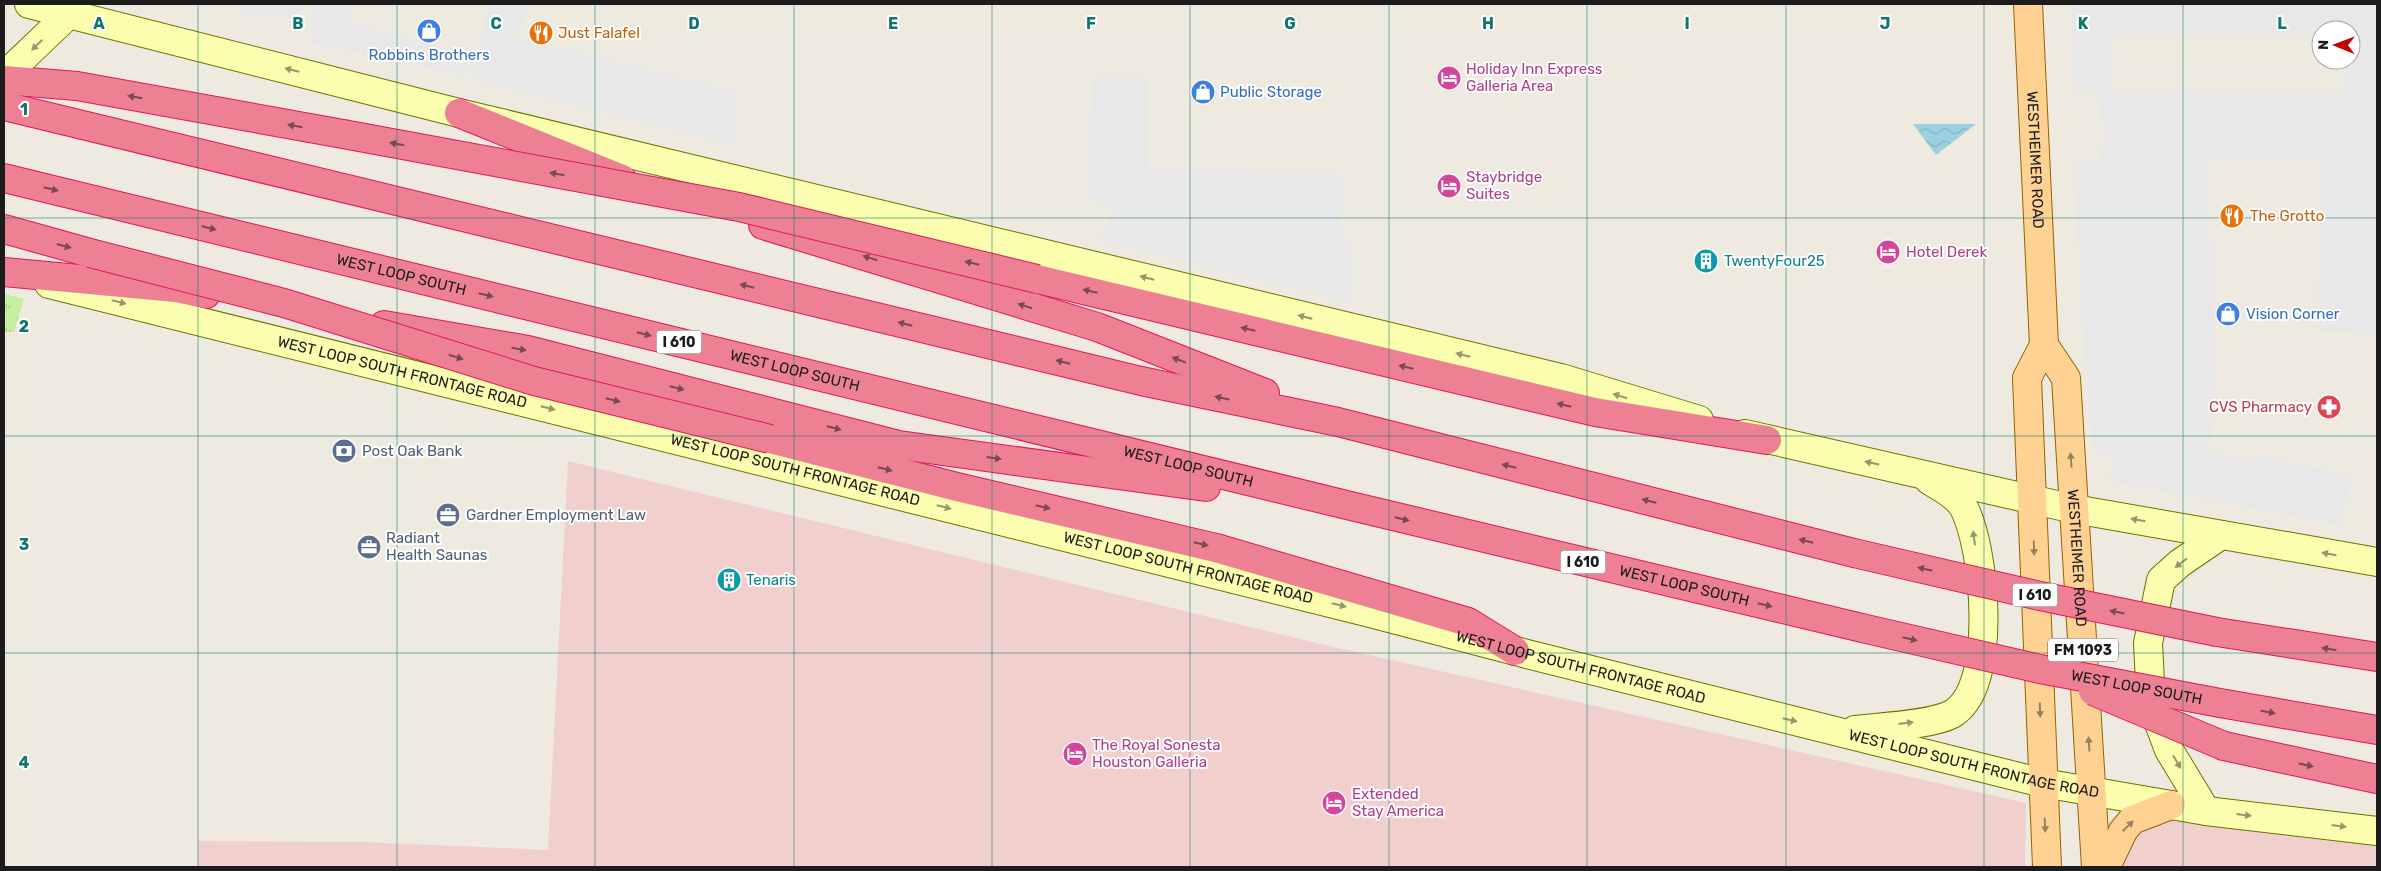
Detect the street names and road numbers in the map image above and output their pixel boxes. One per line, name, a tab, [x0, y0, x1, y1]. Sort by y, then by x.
street label: WESTHEIMER ROAD	[2023, 91, 2048, 229]
street label: WEST LOOP SOUTH	[334, 250, 468, 299]
road number: I 610	[656, 331, 702, 354]
street label: WEST LOOP SOUTH FRONTAGE ROAD	[275, 332, 529, 412]
street label: WEST LOOP SOUTH	[728, 346, 862, 395]
street label: WEST LOOP SOUTH FRONTAGE ROAD	[668, 430, 922, 510]
street label: WEST LOOP SOUTH	[1121, 442, 1255, 491]
street label: WESTHEIMER ROAD	[2064, 489, 2090, 627]
street label: WEST LOOP SOUTH FRONTAGE ROAD	[1061, 528, 1315, 607]
road number: I 610	[1560, 550, 1606, 574]
street label: WEST LOOP SOUTH	[1617, 561, 1751, 610]
road number: I 610	[2012, 584, 2058, 606]
street label: WEST LOOP SOUTH FRONTAGE ROAD	[1454, 627, 1707, 707]
road number: FM 1093	[2048, 638, 2118, 662]
street label: WEST LOOP SOUTH	[2069, 666, 2204, 708]
street label: WEST LOOP SOUTH FRONTAGE ROAD	[1847, 726, 2101, 802]

